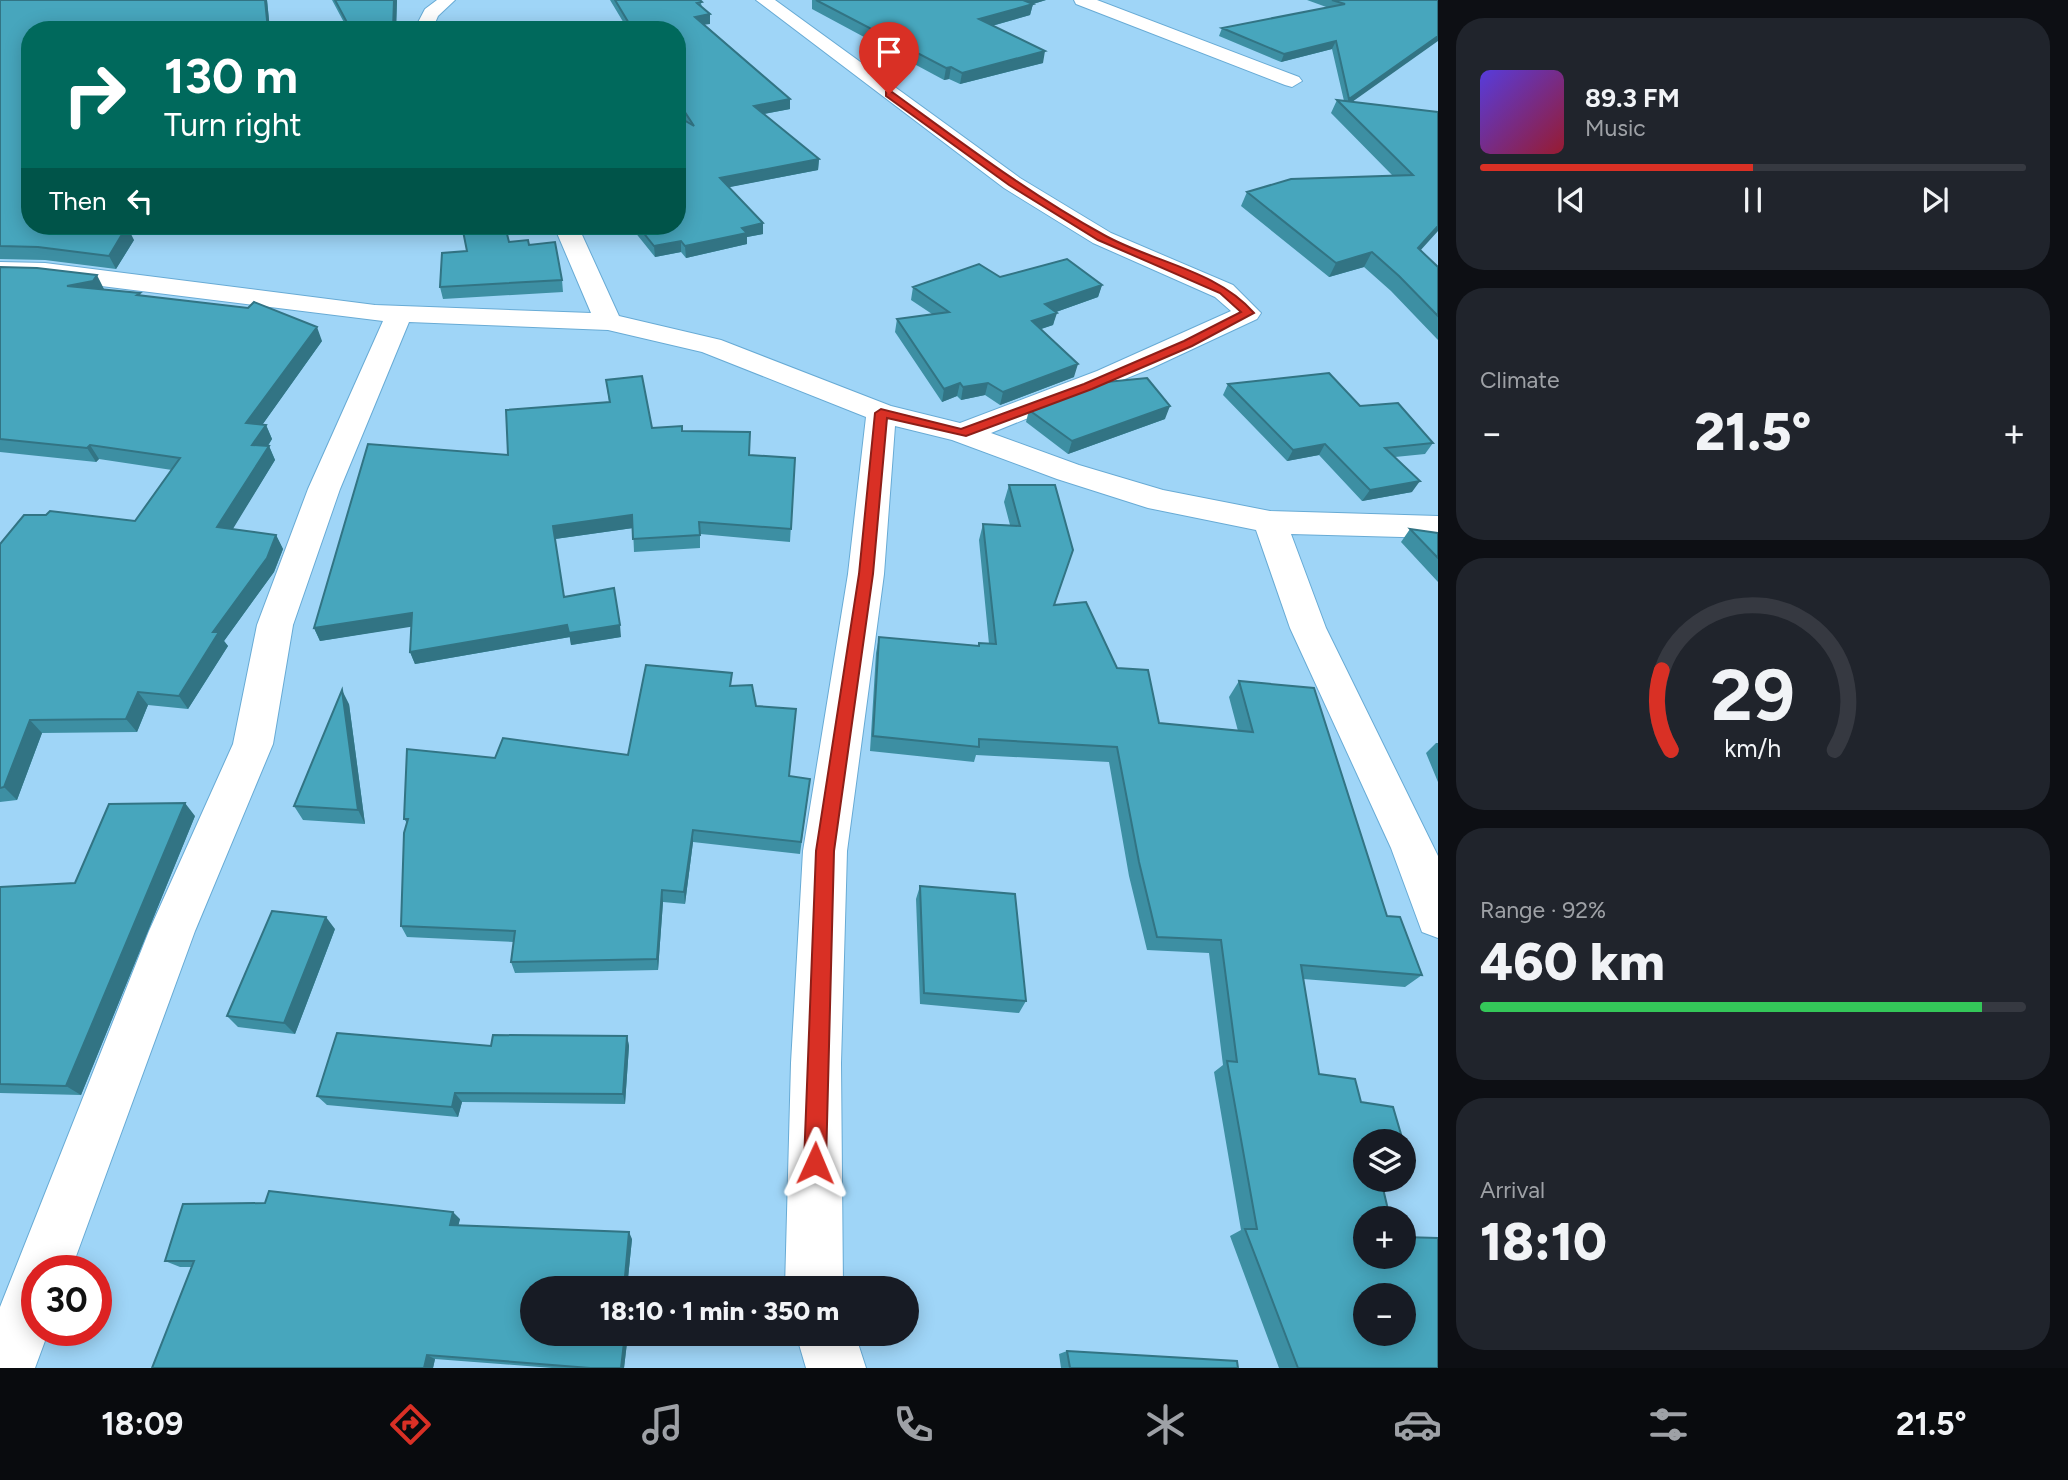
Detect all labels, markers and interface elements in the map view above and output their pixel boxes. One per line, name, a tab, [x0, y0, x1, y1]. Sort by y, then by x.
pin	[859, 22, 919, 94]
icon: arrive	[870, 33, 908, 71]
text: 130 m	[164, 46, 298, 105]
icon: right	[49, 49, 140, 140]
text: 89.3 FM	[1585, 82, 1680, 114]
text: Turn right	[164, 106, 302, 144]
text: Music	[1585, 114, 1646, 142]
icon: previous	[1552, 181, 1590, 219]
icon: pause	[1734, 181, 1772, 219]
icon: next	[1916, 181, 1954, 219]
icon: left	[121, 182, 159, 220]
text: Then	[49, 185, 107, 217]
text: Climate	[1480, 366, 1559, 394]
text: 21.5°	[1695, 401, 1811, 463]
text: −	[1480, 410, 1504, 456]
text: +	[2002, 410, 2026, 456]
text: 29	[1711, 651, 1795, 738]
text: km/h	[1724, 733, 1782, 763]
text: Range · 92%	[1480, 896, 1606, 924]
text: 460 km	[1480, 931, 1665, 993]
position arrow	[778, 1126, 852, 1200]
map controls	[1353, 1129, 1416, 1346]
button: layers	[1353, 1129, 1416, 1192]
text: Arrival	[1480, 1176, 1545, 1204]
button: +	[1353, 1206, 1416, 1269]
text: 18:10	[1480, 1211, 1607, 1273]
speed limit sign: 30	[21, 1255, 112, 1346]
button: −	[1353, 1283, 1416, 1346]
text: 18:10 · 1 min · 350 m	[600, 1295, 839, 1327]
icon: directions	[386, 1400, 435, 1449]
icon: music	[638, 1400, 687, 1449]
icon: phone	[889, 1400, 938, 1449]
icon: climate	[1141, 1400, 1190, 1449]
icon: car	[1393, 1400, 1442, 1449]
icon: filters	[1644, 1400, 1693, 1449]
text: 18:09	[101, 1405, 183, 1443]
text: 21.5°	[1896, 1405, 1967, 1443]

